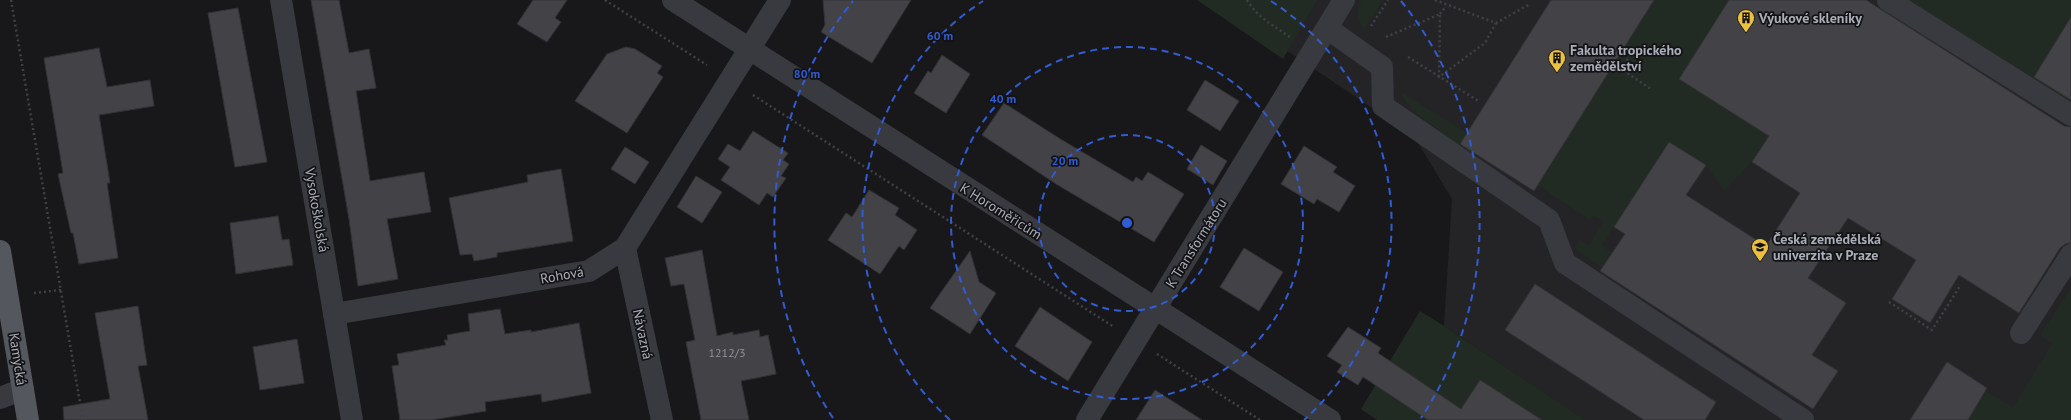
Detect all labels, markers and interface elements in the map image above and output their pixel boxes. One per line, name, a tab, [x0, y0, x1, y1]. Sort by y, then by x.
building icon: Výukové skleníky	[1736, 8, 1756, 33]
place label: Výukové skleníky	[1758, 9, 1862, 27]
text: 60 m	[927, 28, 953, 43]
place label: Fakulta tropického zemědělství	[1570, 41, 1682, 75]
building icon: Fakulta tropického zemědělství	[1547, 48, 1567, 73]
text: 80 m	[794, 66, 820, 81]
text: 40 m	[990, 91, 1016, 106]
text: 20 m	[1052, 153, 1078, 168]
street label: Vysokoškolská	[301, 166, 333, 254]
street label: K Horoměřicům	[957, 179, 1045, 243]
street label: K Transformátoru	[1161, 195, 1231, 291]
centre of rings	[1120, 216, 1134, 230]
place label: Česká zemědělská univerzita v Praze	[1773, 230, 1881, 264]
school or university icon: Česká zemědělská univerzita v Praze	[1750, 237, 1770, 262]
street label: Rohová	[539, 262, 585, 288]
street label: Návazná	[629, 307, 657, 361]
street label: Kamýcká	[5, 332, 31, 387]
house number: 1212/3	[709, 345, 745, 360]

